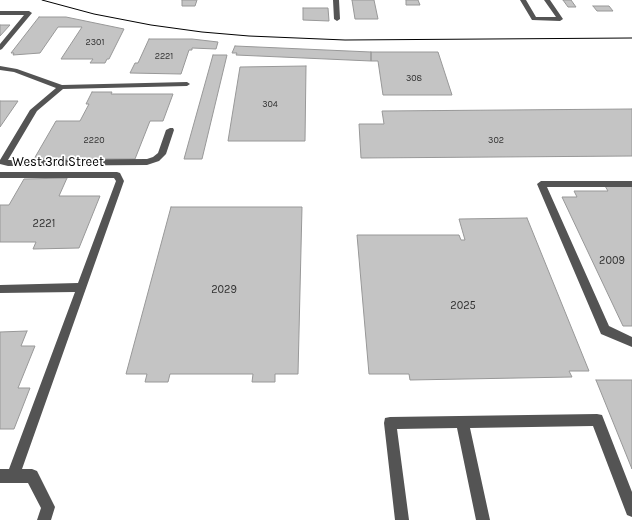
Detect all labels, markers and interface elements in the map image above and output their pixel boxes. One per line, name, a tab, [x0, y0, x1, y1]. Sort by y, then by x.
house number: 2301	[86, 37, 104, 47]
house number: 2221	[155, 51, 173, 61]
house number: 308	[406, 73, 422, 83]
house number: 304	[262, 99, 278, 109]
house number: 2220	[84, 135, 104, 145]
house number: 302	[488, 135, 504, 145]
street label: West 3rd Street	[12, 154, 104, 170]
house number: 2221	[33, 217, 55, 231]
house number: 2009	[599, 254, 625, 268]
house number: 2029	[211, 283, 237, 297]
house number: 2025	[450, 299, 476, 313]

